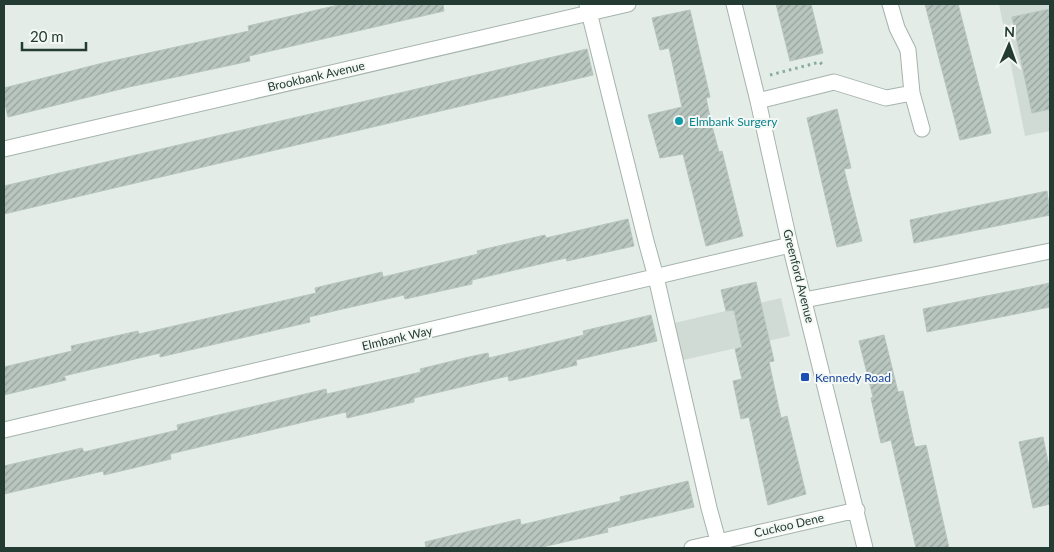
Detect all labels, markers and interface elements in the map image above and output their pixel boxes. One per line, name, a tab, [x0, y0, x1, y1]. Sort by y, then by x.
scale bar	[22, 20, 86, 52]
north arrow	[984, 20, 1034, 70]
text: N	[1004, 23, 1015, 40]
text: 20 m	[30, 27, 64, 45]
street label: Brookbank Avenue	[266, 58, 366, 94]
place label: Elmbank Surgery	[689, 114, 778, 129]
marker: Elmbank Surgery	[673, 115, 685, 127]
street label: Greenford Avenue	[780, 228, 818, 324]
street label: Elmbank Way	[360, 322, 434, 353]
place label: Kennedy Road	[815, 370, 891, 385]
marker: Kennedy Road	[799, 371, 811, 383]
street label: Cuckoo Dene	[753, 510, 825, 540]

